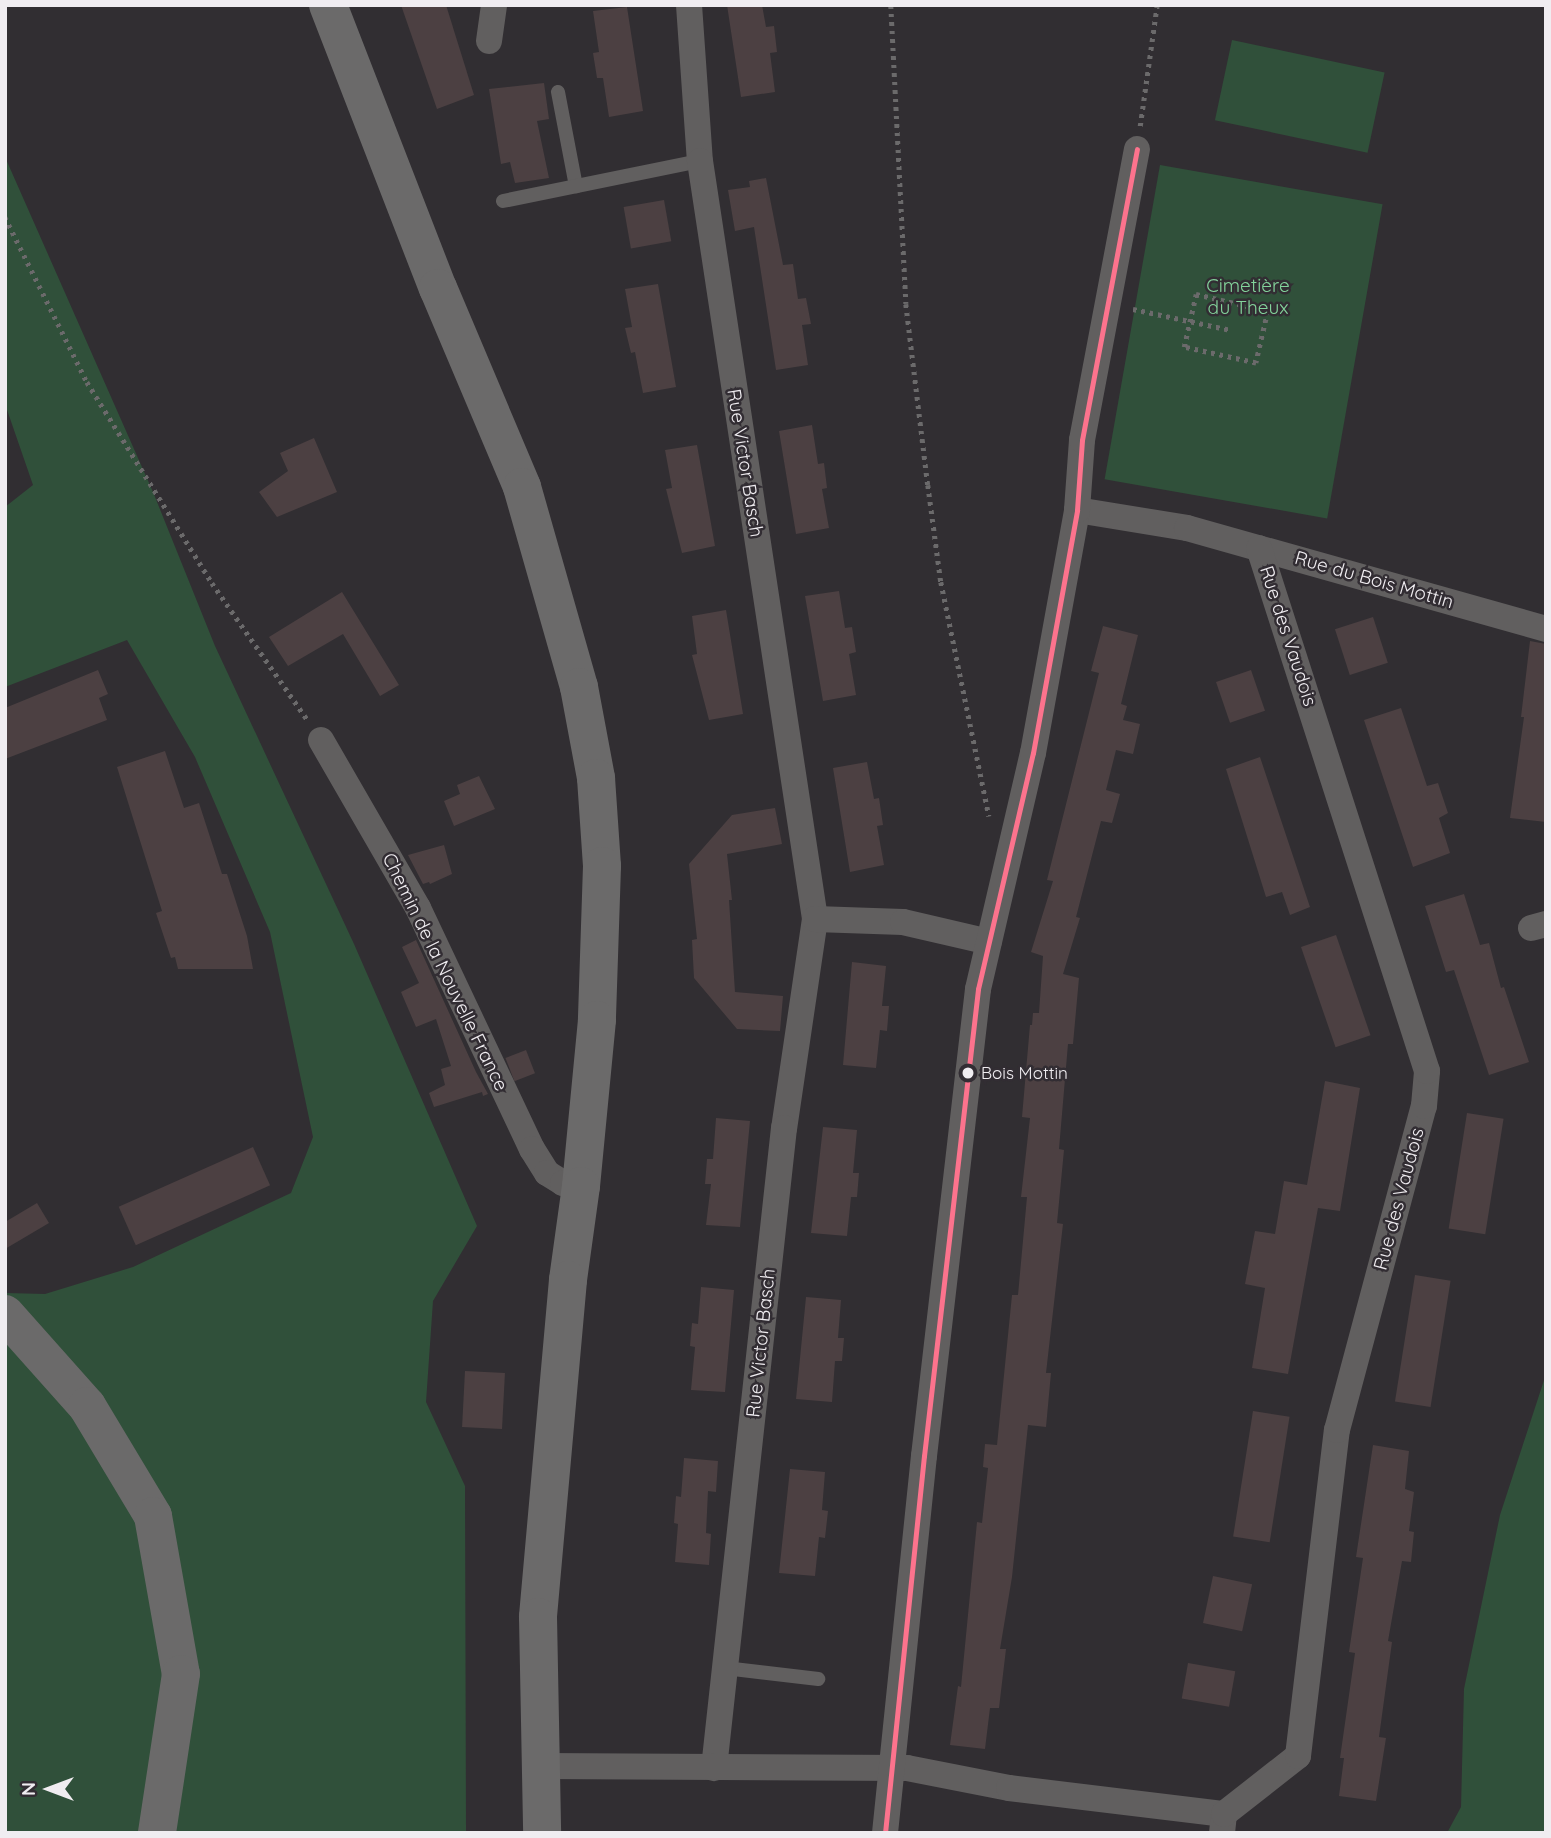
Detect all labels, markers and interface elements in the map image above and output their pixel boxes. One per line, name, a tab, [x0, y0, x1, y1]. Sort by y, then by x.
park label: Cimetière du Theux	[1206, 275, 1290, 319]
street label: Rue Victor Basch	[722, 387, 768, 539]
street label: Rue du Bois Mottin	[1292, 546, 1456, 614]
street label: Rue des Vaudois	[1255, 563, 1321, 709]
street label: Chemin de la Nouvelle France	[377, 849, 513, 1095]
place label: Bois Mottin	[981, 1063, 1068, 1083]
marker: Bois Mottin	[961, 1066, 975, 1080]
street label: Rue des Vaudois	[1369, 1125, 1429, 1273]
street label: Rue Victor Basch	[742, 1267, 780, 1419]
north arrow	[14, 1754, 84, 1824]
text: N	[16, 1782, 40, 1796]

